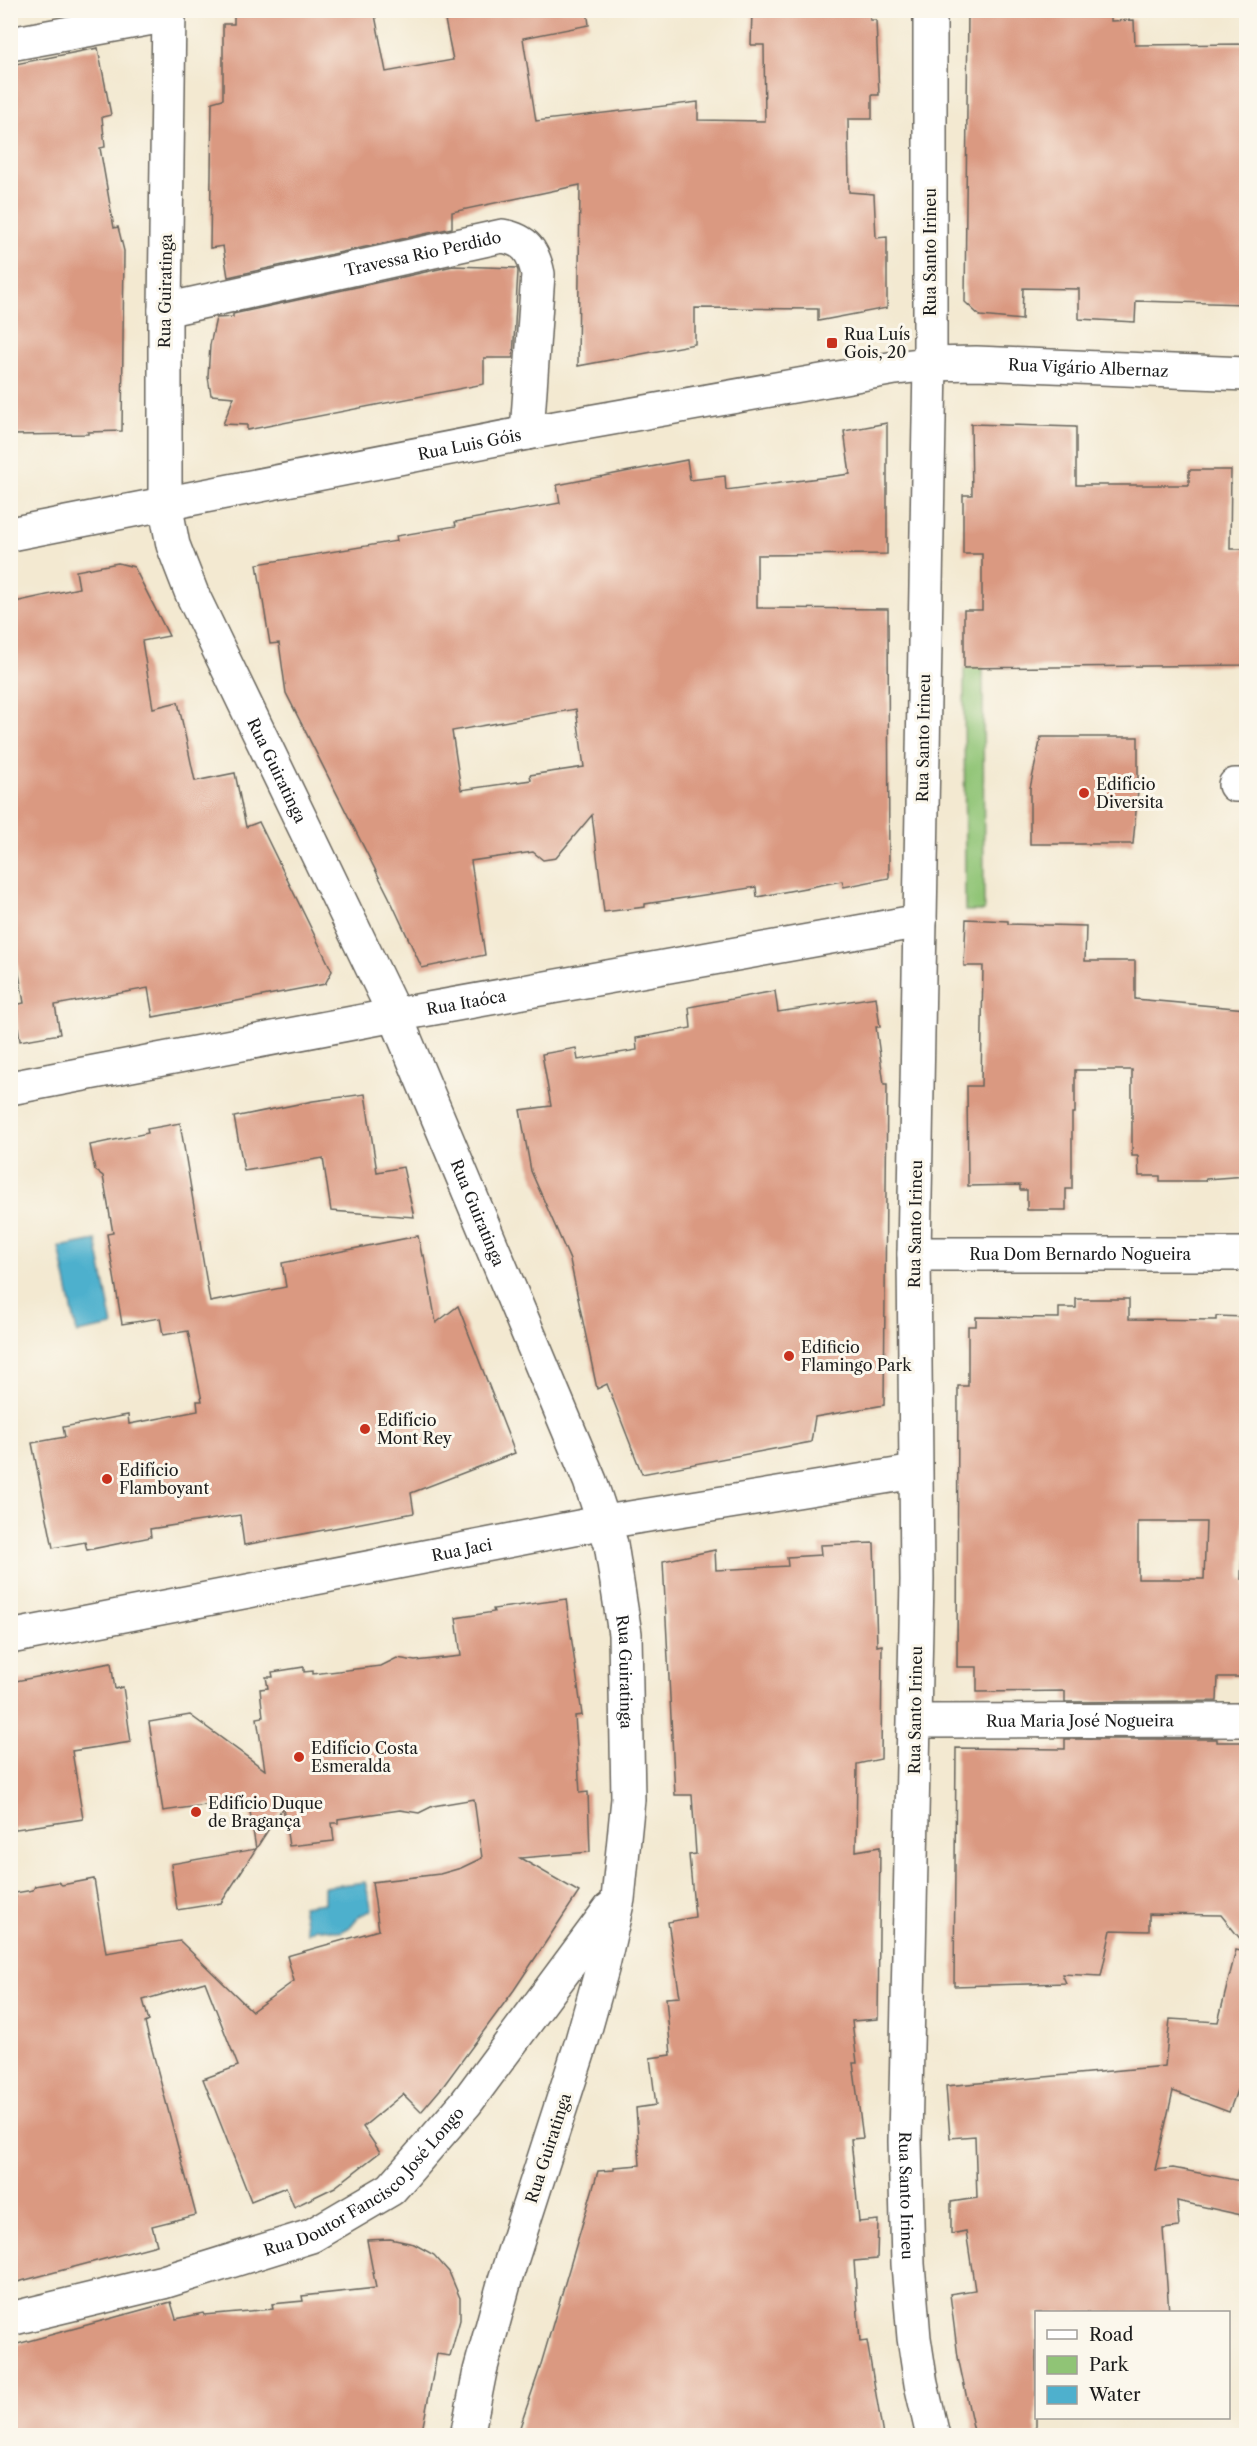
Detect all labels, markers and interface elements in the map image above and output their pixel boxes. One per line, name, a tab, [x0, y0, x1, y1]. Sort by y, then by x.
street label: Rua Santo Irineu	[920, 188, 940, 316]
street label: Travessa Rio Perdido	[343, 226, 503, 280]
street label: Rua Guiratinga	[154, 233, 176, 348]
place label: Rua Luís Gois, 20	[844, 324, 910, 362]
marker: Rua Luís Gois, 20	[825, 336, 839, 350]
street label: Rua Vigário Albernaz	[1008, 354, 1169, 381]
street label: Rua Luis Góis	[416, 424, 523, 464]
street label: Rua Santo Irineu	[912, 674, 934, 802]
street label: Rua Guiratinga	[243, 714, 311, 827]
place label: Edifício Diversita	[1096, 774, 1164, 812]
marker: Edifício Diversita	[1077, 786, 1091, 800]
street label: Rua Itaóca	[425, 985, 508, 1019]
street label: Rua Guiratinga	[446, 1156, 509, 1270]
street label: Rua Santo Irineu	[904, 1160, 926, 1288]
street label: Rua Dom Bernardo Nogueira	[969, 1244, 1191, 1264]
place label: Edificio Flamingo Park	[801, 1337, 912, 1375]
marker: Edificio Flamingo Park	[782, 1349, 796, 1363]
place label: Edifício Mont Rey	[377, 1410, 453, 1448]
marker: Edifício Mont Rey	[358, 1422, 372, 1436]
place label: Edifício Flamboyant	[119, 1460, 209, 1498]
marker: Edifício Flamboyant	[100, 1472, 114, 1486]
street label: Rua Jaci	[430, 1534, 494, 1565]
street label: Rua Guiratinga	[612, 1613, 637, 1729]
street label: Rua Santo Irineu	[904, 1646, 926, 1774]
street label: Rua Maria José Nogueira	[986, 1710, 1175, 1731]
place label: Edifício Costa Esmeralda	[311, 1738, 418, 1776]
marker: Edifício Costa Esmeralda	[292, 1750, 306, 1764]
place label: Edifício Duque de Bragança	[208, 1793, 323, 1831]
marker: Edifício Duque de Bragança	[189, 1805, 203, 1819]
street label: Rua Guiratinga	[521, 2090, 575, 2205]
street label: Rua Doutor Fancisco José Longo	[261, 2103, 468, 2260]
street label: Rua Santo Irineu	[895, 2131, 918, 2260]
legend	[1035, 2311, 1230, 2419]
text: Road	[1089, 2324, 1134, 2346]
text: Park	[1089, 2354, 1130, 2376]
text: Water	[1088, 2384, 1141, 2406]

